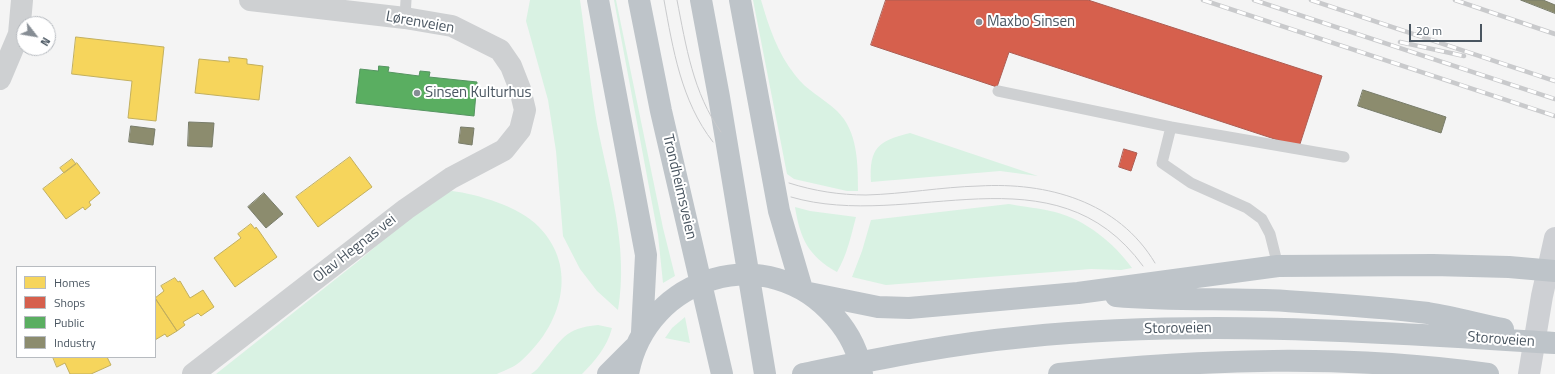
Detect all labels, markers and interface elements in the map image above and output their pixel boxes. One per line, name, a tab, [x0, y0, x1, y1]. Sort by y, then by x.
street label: Lørenveien	[384, 8, 456, 38]
place label: Maxbo Sinsen	[987, 13, 1075, 31]
north arrow	[16, 16, 56, 56]
scale bar	[1411, 16, 1484, 42]
marker: Maxbo Sinsen	[974, 17, 984, 27]
text: 20 m	[1416, 21, 1442, 40]
text: N	[37, 34, 54, 49]
place label: Sinsen Kulturhus	[425, 84, 532, 102]
marker: Sinsen Kulturhus	[412, 88, 422, 98]
street label: Trondheimsveien	[658, 133, 700, 241]
street label: Olav Hegnas vei	[310, 211, 400, 287]
legend	[16, 266, 156, 358]
text: Homes	[54, 273, 90, 292]
text: Shops	[54, 293, 85, 312]
text: Public	[54, 313, 84, 332]
street label: Storoveien	[1144, 319, 1212, 339]
street label: Storoveien	[1467, 329, 1535, 351]
text: Industry	[54, 333, 96, 352]

